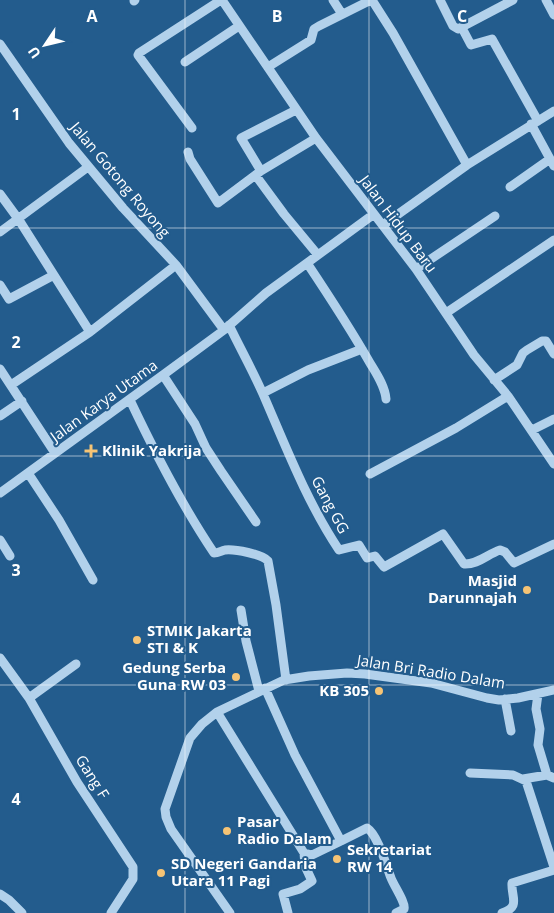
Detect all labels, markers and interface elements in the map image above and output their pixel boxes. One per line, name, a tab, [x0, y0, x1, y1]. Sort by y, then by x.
text: A	[86, 5, 98, 27]
text: B	[272, 5, 282, 27]
text: C	[457, 5, 467, 27]
north arrow	[20, 20, 70, 70]
text: U	[23, 43, 45, 63]
text: 1	[11, 103, 21, 125]
street label: Jalan Gotong Royong	[65, 116, 175, 241]
street label: Jalan Hidup Baru	[354, 169, 442, 276]
text: 2	[11, 331, 21, 353]
street label: Jalan Karya Utama	[44, 355, 161, 447]
place label: Klinik Yakrija	[102, 440, 202, 460]
marker: Klinik Yakrija	[84, 444, 98, 458]
street label: Gang GG	[307, 472, 354, 537]
text: 3	[11, 559, 21, 581]
place label: Masjid Darunnajah	[428, 570, 517, 607]
marker: Masjid Darunnajah	[521, 584, 533, 596]
place label: STMIK Jakarta STI & K	[147, 620, 252, 657]
marker: STMIK Jakarta STI & K	[131, 634, 143, 646]
street label: Jalan Bri Radio Dalam	[354, 649, 507, 693]
place label: Gedung Serba Guna RW 03	[122, 657, 226, 694]
marker: Gedung Serba Guna RW 03	[230, 671, 242, 683]
place label: KB 305	[319, 680, 369, 700]
marker: KB 305	[373, 685, 385, 697]
street label: Gang F	[72, 751, 114, 802]
text: 4	[11, 788, 21, 810]
place label: Pasar Radio Dalam	[237, 811, 332, 848]
marker: Pasar Radio Dalam	[221, 825, 233, 837]
place label: Sekretariat RW 14	[347, 839, 432, 876]
place label: SD Negeri Gandaria Utara 11 Pagi	[171, 853, 317, 890]
marker: Sekretariat RW 14	[331, 853, 343, 865]
marker: SD Negeri Gandaria Utara 11 Pagi	[155, 867, 167, 879]

